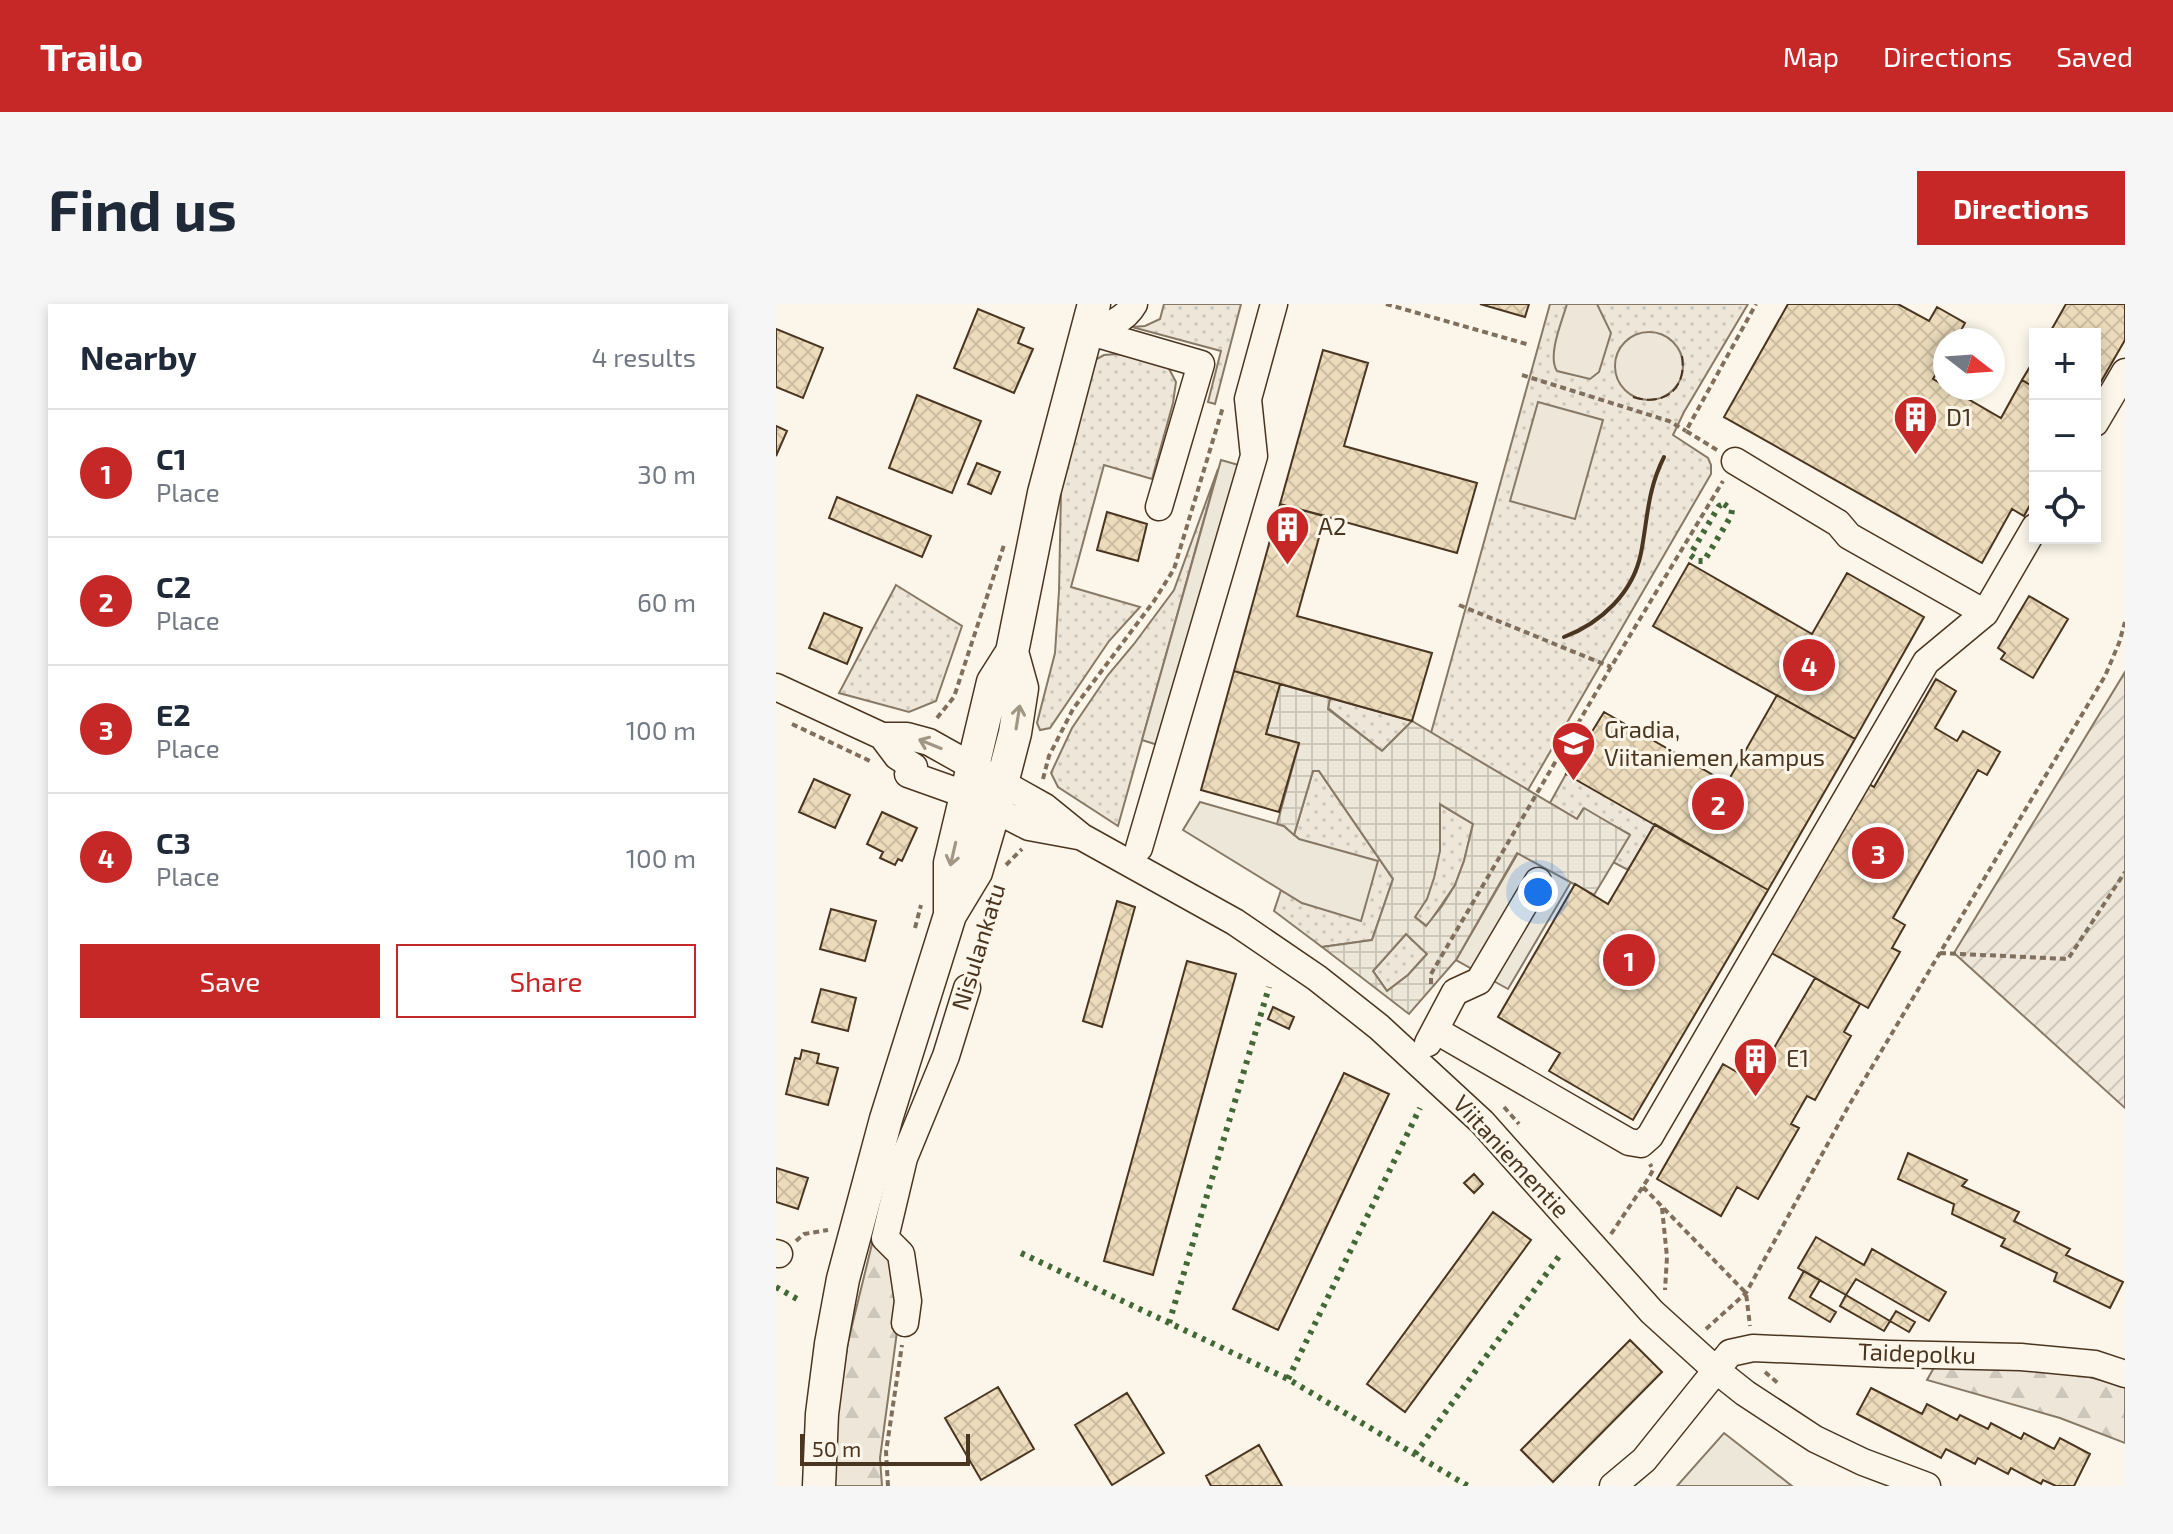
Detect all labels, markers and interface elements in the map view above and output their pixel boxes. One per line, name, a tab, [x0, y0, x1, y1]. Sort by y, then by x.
text: Trailo	[40, 33, 143, 79]
text: Map	[1783, 39, 1839, 73]
text: Directions	[1883, 39, 2012, 73]
text: Saved	[2056, 39, 2133, 73]
button: Directions	[1917, 171, 2125, 245]
text: Find us	[48, 175, 237, 242]
north arrow	[1933, 328, 2005, 400]
map controls	[2029, 328, 2101, 544]
button: +	[2029, 328, 2101, 400]
text: Nearby	[80, 336, 197, 377]
text: 4 results	[591, 341, 696, 372]
building icon: D1	[1891, 394, 1939, 457]
button: −	[2029, 400, 2101, 472]
place label: D1	[1946, 402, 1972, 431]
text: C1	[156, 440, 187, 476]
text: 1	[100, 458, 112, 489]
text: 30 m	[637, 458, 696, 489]
button: locate	[2029, 472, 2101, 544]
text: Place	[156, 476, 220, 507]
building icon: A2	[1263, 503, 1311, 566]
place label: A2	[1318, 511, 1346, 540]
text: C2	[156, 568, 191, 604]
text: 2	[98, 586, 114, 617]
text: 60 m	[637, 586, 696, 617]
text: Place	[156, 604, 220, 635]
pin: 4	[1783, 635, 1835, 695]
text: E2	[156, 696, 191, 732]
one-way arrow	[1011, 705, 1026, 731]
text: 3	[99, 714, 113, 745]
text: 100 m	[626, 714, 696, 745]
place label: Gradia, Viitaniemen kampus	[1604, 714, 1825, 771]
school or university icon: Gradia, Viitaniemen kampus	[1549, 720, 1597, 783]
text: Place	[156, 732, 220, 763]
one-way arrow	[918, 736, 942, 751]
pin: 2	[1692, 774, 1744, 834]
pin: 3	[1852, 823, 1904, 883]
text: C3	[156, 824, 191, 860]
one-way arrow	[945, 841, 960, 867]
text: 4	[98, 842, 114, 873]
text: 100 m	[626, 842, 696, 873]
text: Place	[156, 860, 220, 891]
your location	[1518, 872, 1558, 912]
street label: Nisulankatu	[945, 880, 1011, 1014]
pin: 1	[1603, 930, 1655, 990]
button: Save	[80, 944, 380, 1018]
button: Share	[396, 944, 696, 1018]
building icon: E1	[1731, 1035, 1779, 1098]
place label: E1	[1786, 1043, 1809, 1072]
street label: Viitaniementie	[1448, 1089, 1576, 1223]
street label: Taidepolku	[1858, 1336, 1977, 1369]
scale bar	[800, 1430, 970, 1466]
text: 50 m	[812, 1435, 861, 1461]

